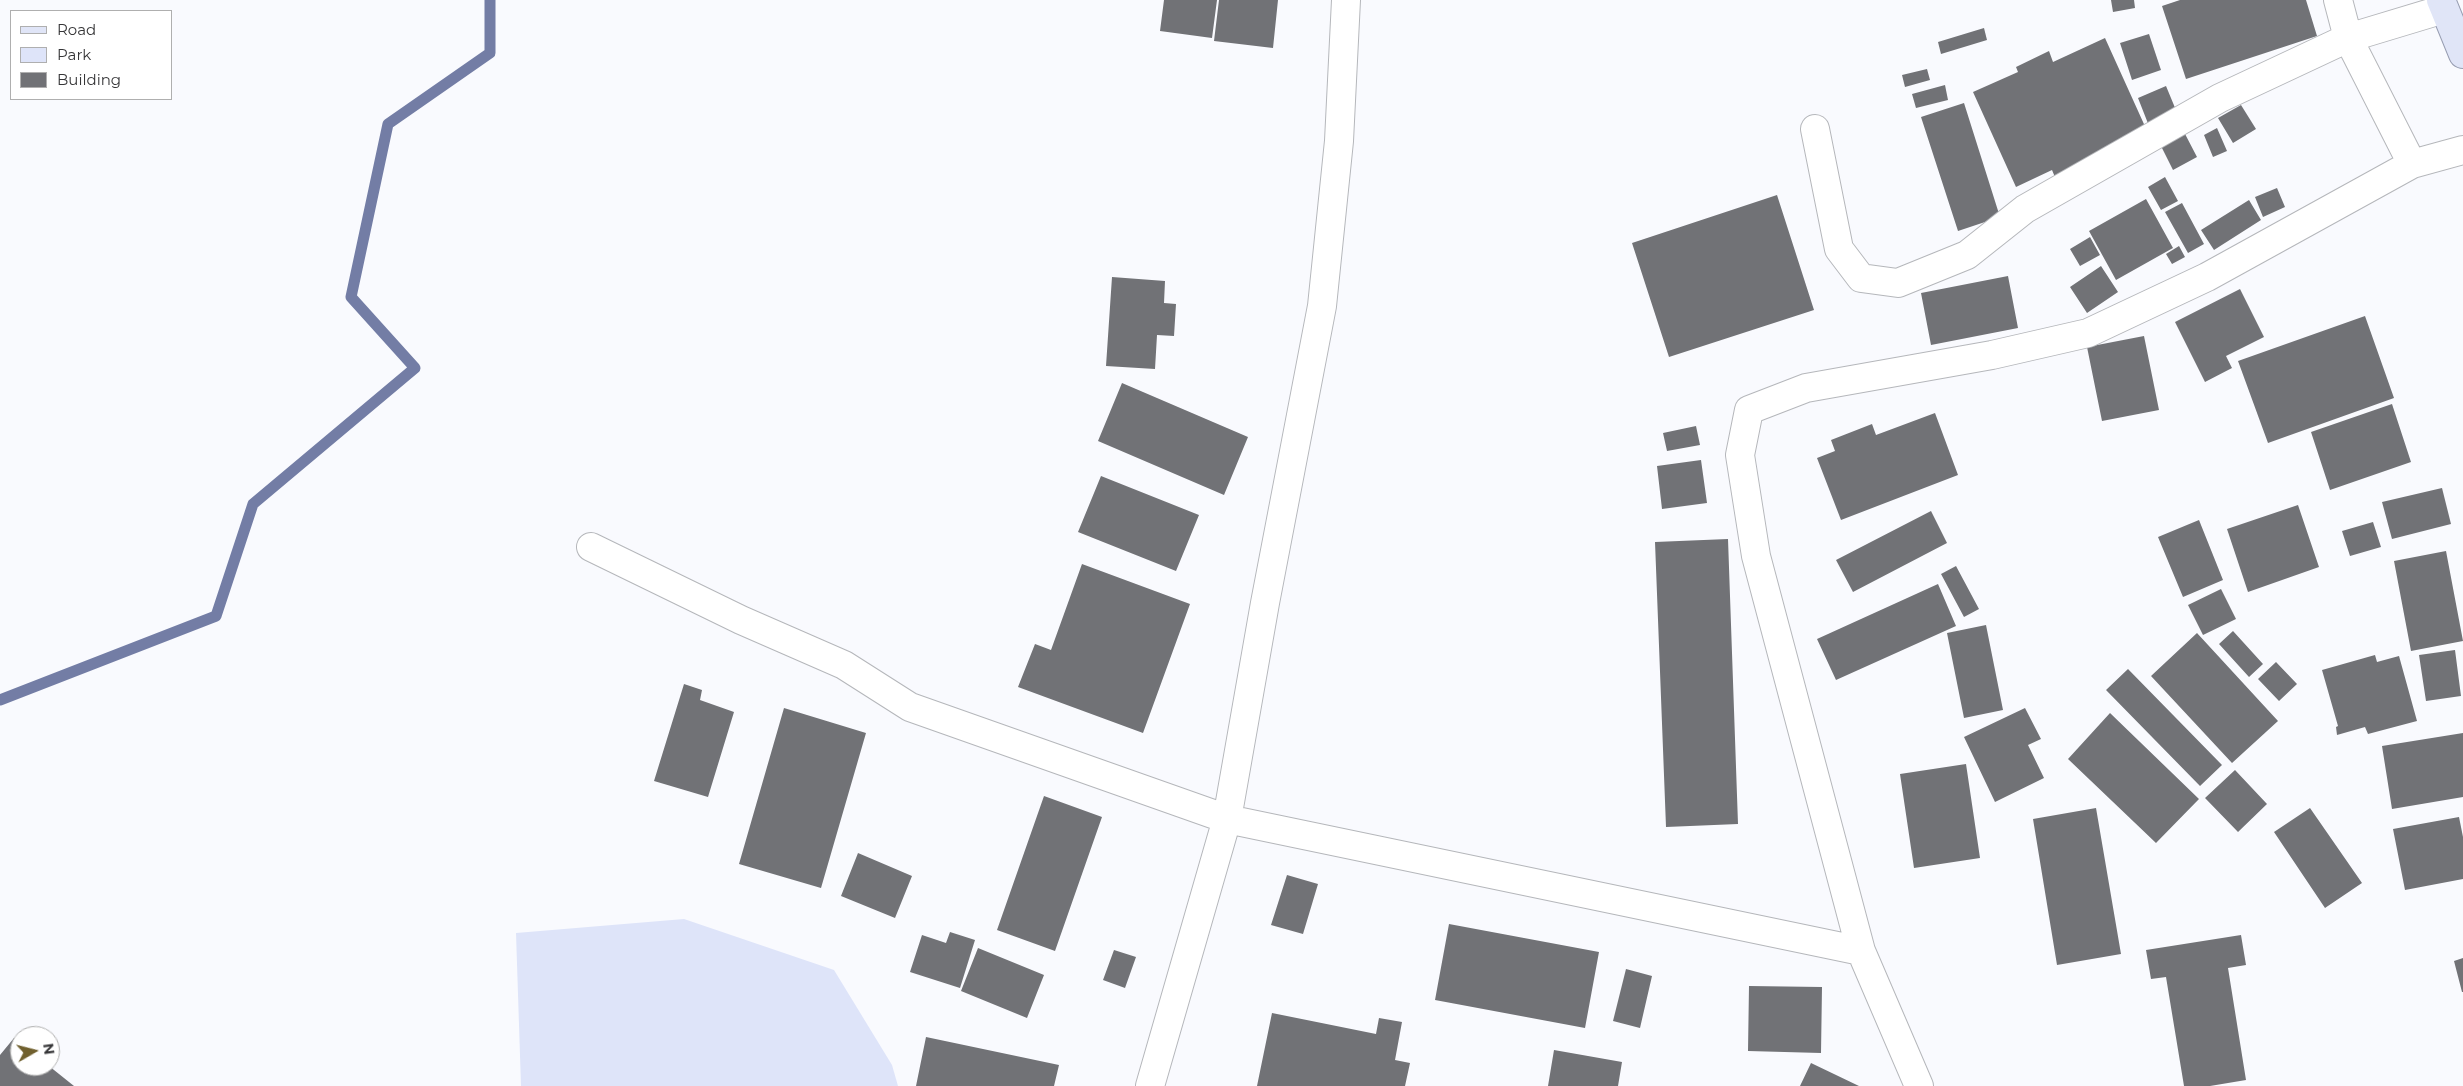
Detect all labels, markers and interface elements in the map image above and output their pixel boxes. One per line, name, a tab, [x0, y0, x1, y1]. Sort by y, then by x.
legend	[10, 10, 172, 100]
text: Road	[57, 20, 96, 39]
text: Park	[57, 45, 91, 64]
text: Building	[57, 70, 121, 89]
north arrow	[10, 1026, 60, 1076]
text: N	[39, 1042, 59, 1056]

